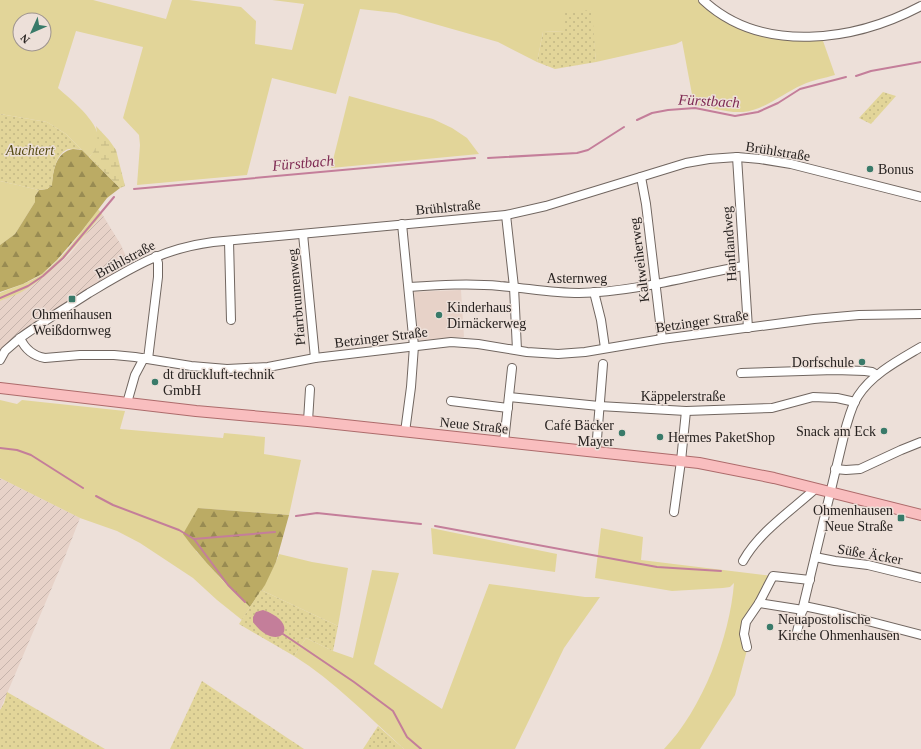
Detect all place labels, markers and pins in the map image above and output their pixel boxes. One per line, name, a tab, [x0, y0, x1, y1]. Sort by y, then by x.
place label: Bonus	[878, 162, 914, 177]
marker: Bonus	[865, 164, 875, 174]
marker: Ohmenhausen Weißdornweg	[67, 294, 77, 304]
place label: Kinderhaus Dirnäckerweg	[447, 300, 526, 331]
place label: Ohmenhausen Weißdornweg	[32, 307, 112, 338]
marker: Kinderhaus Dirnäckerweg	[434, 310, 444, 320]
place label: Dorfschule	[792, 355, 854, 370]
marker: Dorfschule	[857, 357, 867, 367]
place label: dt druckluft-technik GmbH	[163, 367, 275, 398]
marker: dt druckluft-technik GmbH	[150, 377, 160, 387]
place label: Café Bäcker Mayer	[544, 418, 614, 449]
place label: Snack am Eck	[796, 424, 876, 439]
marker: Snack am Eck	[879, 426, 889, 436]
marker: Café Bäcker Mayer	[617, 428, 627, 438]
place label: Hermes PaketShop	[668, 430, 775, 445]
marker: Hermes PaketShop	[655, 432, 665, 442]
place label: Ohmenhausen Neue Straße	[813, 503, 893, 534]
marker: Ohmenhausen Neue Straße	[896, 513, 906, 523]
place label: Neuapostolische Kirche Ohmenhausen	[778, 612, 900, 643]
marker: Neuapostolische Kirche Ohmenhausen	[765, 622, 775, 632]

